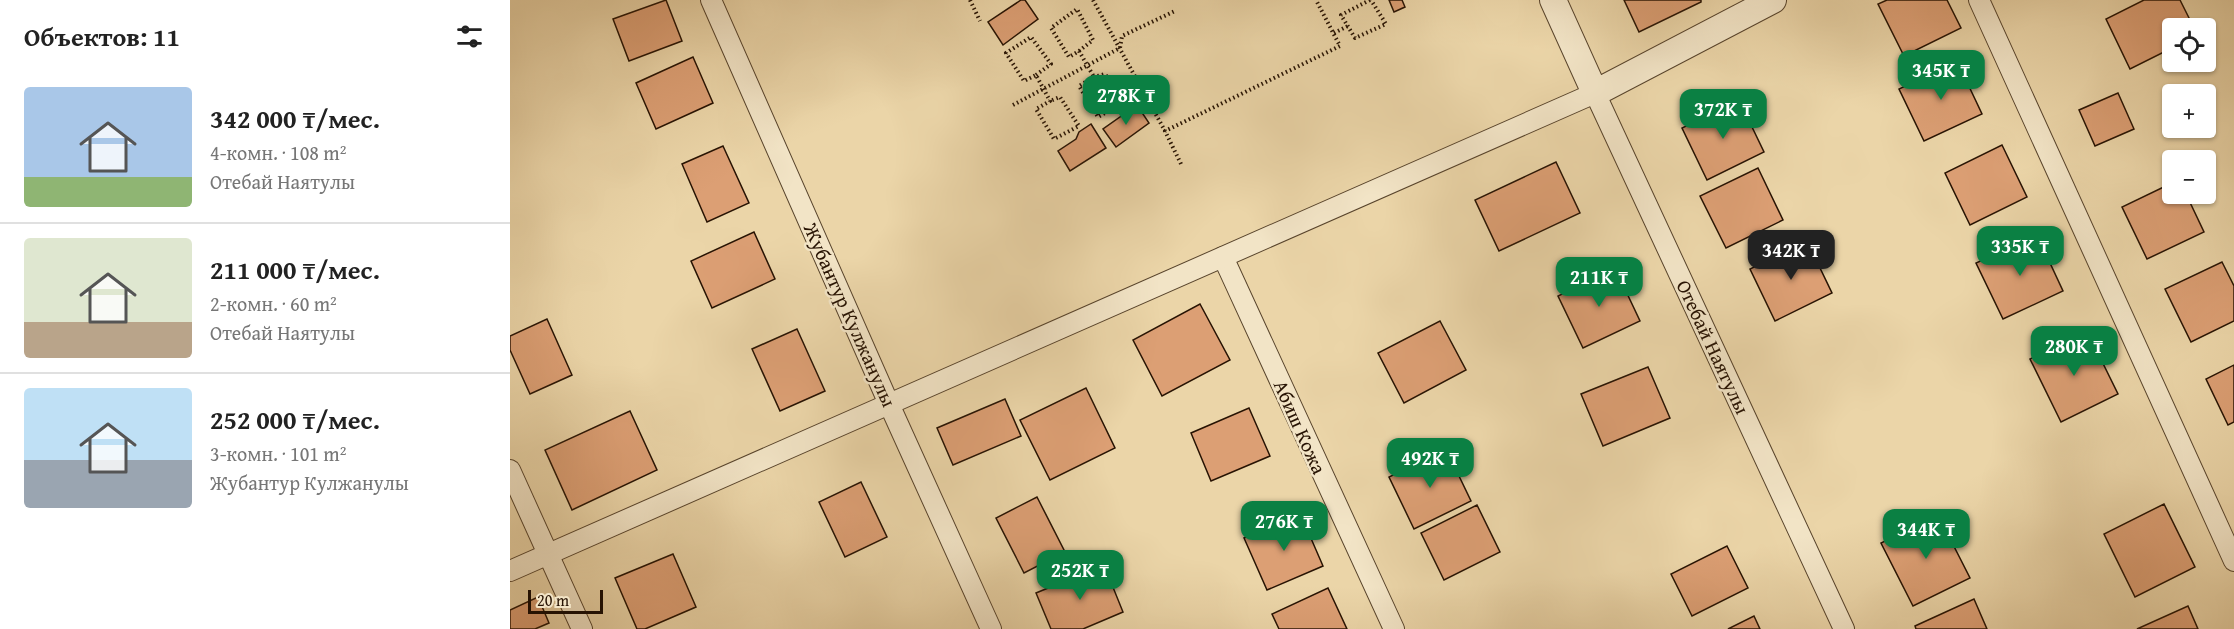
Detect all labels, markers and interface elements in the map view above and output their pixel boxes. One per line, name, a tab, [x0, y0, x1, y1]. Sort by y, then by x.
text: Объектов: 11	[24, 17, 180, 56]
map controls	[2162, 18, 2216, 204]
button: locate	[2162, 18, 2216, 72]
icon: filters	[453, 20, 486, 53]
pin: 345K ₸	[1892, 50, 1990, 101]
text: 345K ₸	[1912, 55, 1970, 84]
pin: 278K ₸	[1077, 75, 1175, 126]
text: 278K ₸	[1097, 80, 1155, 109]
button: +	[2162, 84, 2216, 138]
pin: 372K ₸	[1674, 89, 1772, 140]
text: 372K ₸	[1694, 94, 1752, 123]
text: 342 000 ₸/мес.	[210, 99, 380, 138]
icon: home	[72, 111, 144, 183]
text: 4-комн. · 108 m²	[210, 138, 346, 167]
button: −	[2162, 150, 2216, 204]
text: Отебай Наятулы	[210, 167, 355, 196]
street label: Жубантур Кулжанулы	[796, 217, 904, 411]
pin: 335K ₸	[1971, 226, 2069, 277]
pin: 342K ₸	[1742, 230, 1840, 281]
text: 335K ₸	[1991, 231, 2049, 260]
text: 342K ₸	[1762, 235, 1820, 264]
text: 211 000 ₸/мес.	[210, 250, 380, 289]
pin: 211K ₸	[1550, 257, 1648, 308]
icon: home	[72, 262, 144, 334]
text: 211K ₸	[1570, 262, 1628, 291]
street label: Отебай Наятулы	[1670, 275, 1757, 419]
text: 2-комн. · 60 m²	[210, 289, 337, 318]
text: Отебай Наятулы	[210, 318, 355, 347]
pin: 280K ₸	[2025, 326, 2123, 377]
text: 280K ₸	[2045, 331, 2103, 360]
street label: Абиш Кожа	[1267, 375, 1334, 479]
text: 252 000 ₸/мес.	[210, 400, 380, 439]
icon: home	[72, 412, 144, 484]
pin: 492K ₸	[1381, 438, 1479, 489]
text: 3-комн. · 101 m²	[210, 439, 346, 468]
text: 492K ₸	[1401, 443, 1459, 472]
text: Жубантур Кулжанулы	[210, 468, 409, 497]
pin: 276K ₸	[1235, 501, 1333, 552]
text: 276K ₸	[1255, 506, 1313, 535]
pin: 344K ₸	[1877, 509, 1975, 560]
text: 344K ₸	[1897, 514, 1955, 543]
pin: 252K ₸	[1031, 550, 1129, 601]
text: 252K ₸	[1051, 555, 1109, 584]
scale bar	[528, 587, 603, 614]
text: 20 m	[537, 588, 569, 612]

